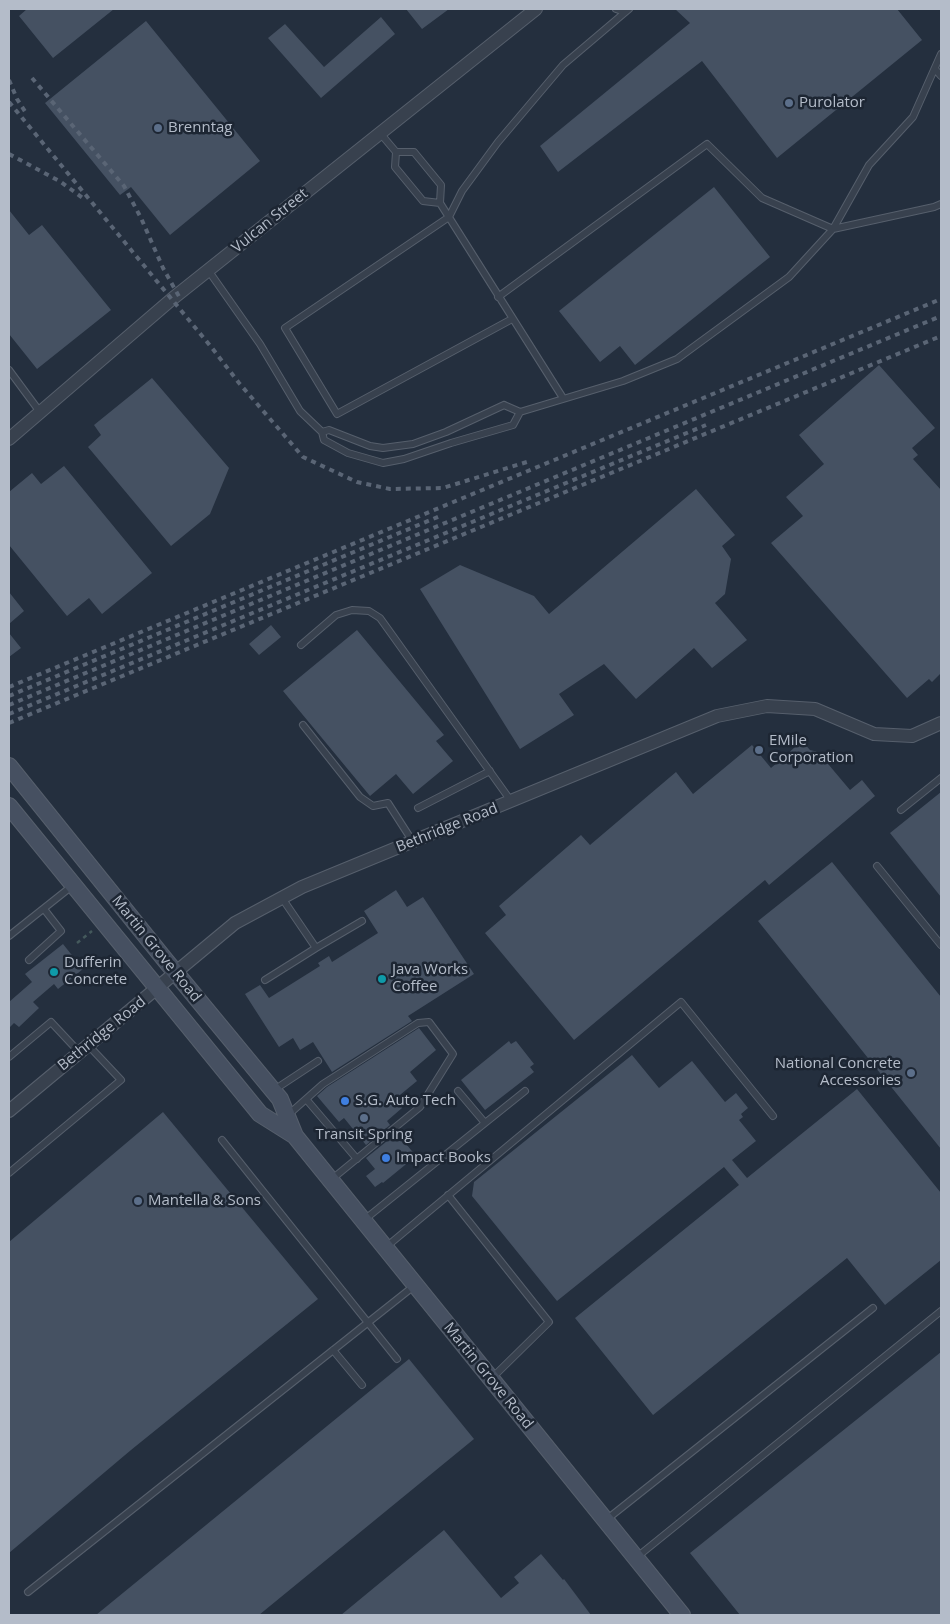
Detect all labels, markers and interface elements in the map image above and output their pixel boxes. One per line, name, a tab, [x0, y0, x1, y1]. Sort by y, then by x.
place label: Purolator	[799, 94, 865, 112]
marker: Purolator	[783, 97, 795, 109]
place label: Brenntag	[168, 119, 232, 137]
marker: Brenntag	[152, 122, 164, 134]
street label: Vulcan Street	[228, 185, 312, 257]
place label: EMile Corporation	[769, 732, 854, 767]
marker: EMile Corporation	[753, 744, 765, 756]
street label: Bethridge Road	[394, 799, 500, 857]
street label: Martin Grove Road	[108, 892, 204, 1006]
place label: Dufferin Concrete	[64, 954, 127, 989]
place label: Java Works Coffee	[392, 961, 468, 996]
marker: Dufferin Concrete	[48, 966, 60, 978]
marker: Java Works Coffee	[376, 973, 388, 985]
street label: Bethridge Road	[54, 993, 150, 1075]
place label: National Concrete Accessories	[775, 1055, 901, 1090]
marker: National Concrete Accessories	[905, 1067, 917, 1079]
place label: S.G. Auto Tech	[355, 1092, 456, 1110]
marker: S.G. Auto Tech	[339, 1095, 351, 1107]
marker: Transit Spring	[358, 1112, 370, 1124]
place label: Transit Spring	[316, 1126, 412, 1144]
place label: Impact Books	[396, 1149, 491, 1167]
marker: Impact Books	[380, 1152, 392, 1164]
place label: Mantella & Sons	[148, 1192, 261, 1210]
marker: Mantella & Sons	[132, 1195, 144, 1207]
street label: Martin Grove Road	[440, 1319, 536, 1433]

